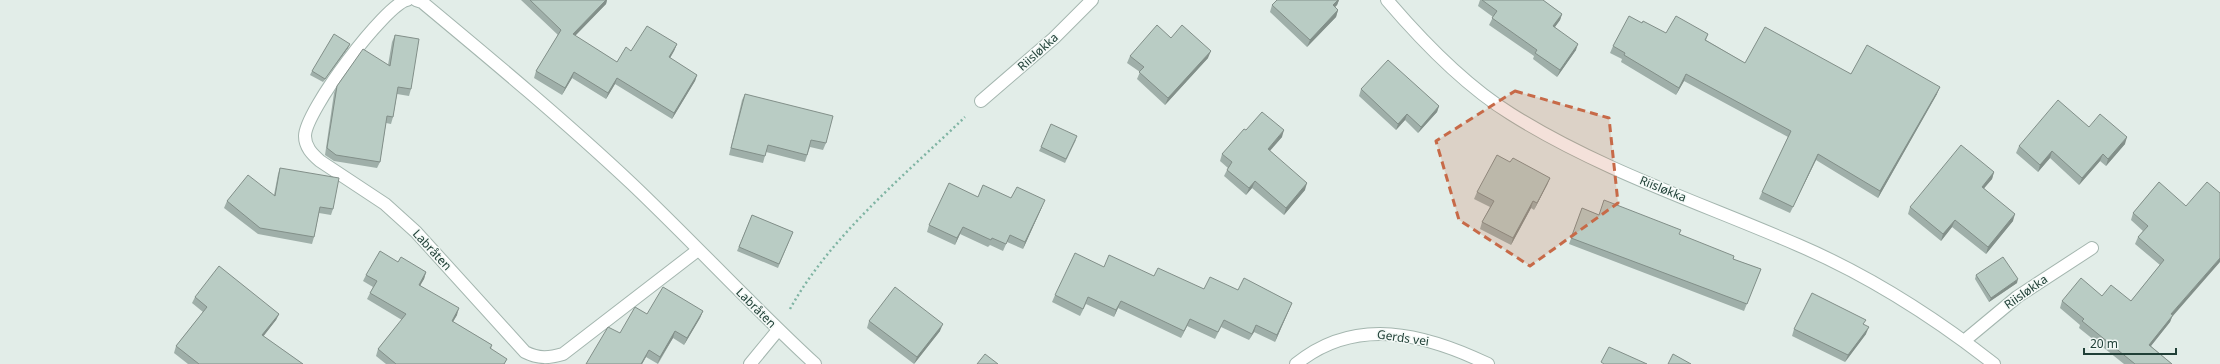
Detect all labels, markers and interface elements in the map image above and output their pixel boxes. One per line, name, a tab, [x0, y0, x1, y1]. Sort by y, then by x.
street label: Riisløkka	[1014, 29, 1062, 74]
street label: Riisløkka	[1637, 171, 1689, 206]
street label: Labråten	[409, 225, 456, 274]
street label: Riisløkka	[2001, 270, 2051, 313]
street label: Labråten	[733, 284, 780, 331]
street label: Gerds vei	[1376, 325, 1430, 350]
scale bar	[2084, 330, 2176, 356]
text: 20 m	[2090, 335, 2118, 352]

